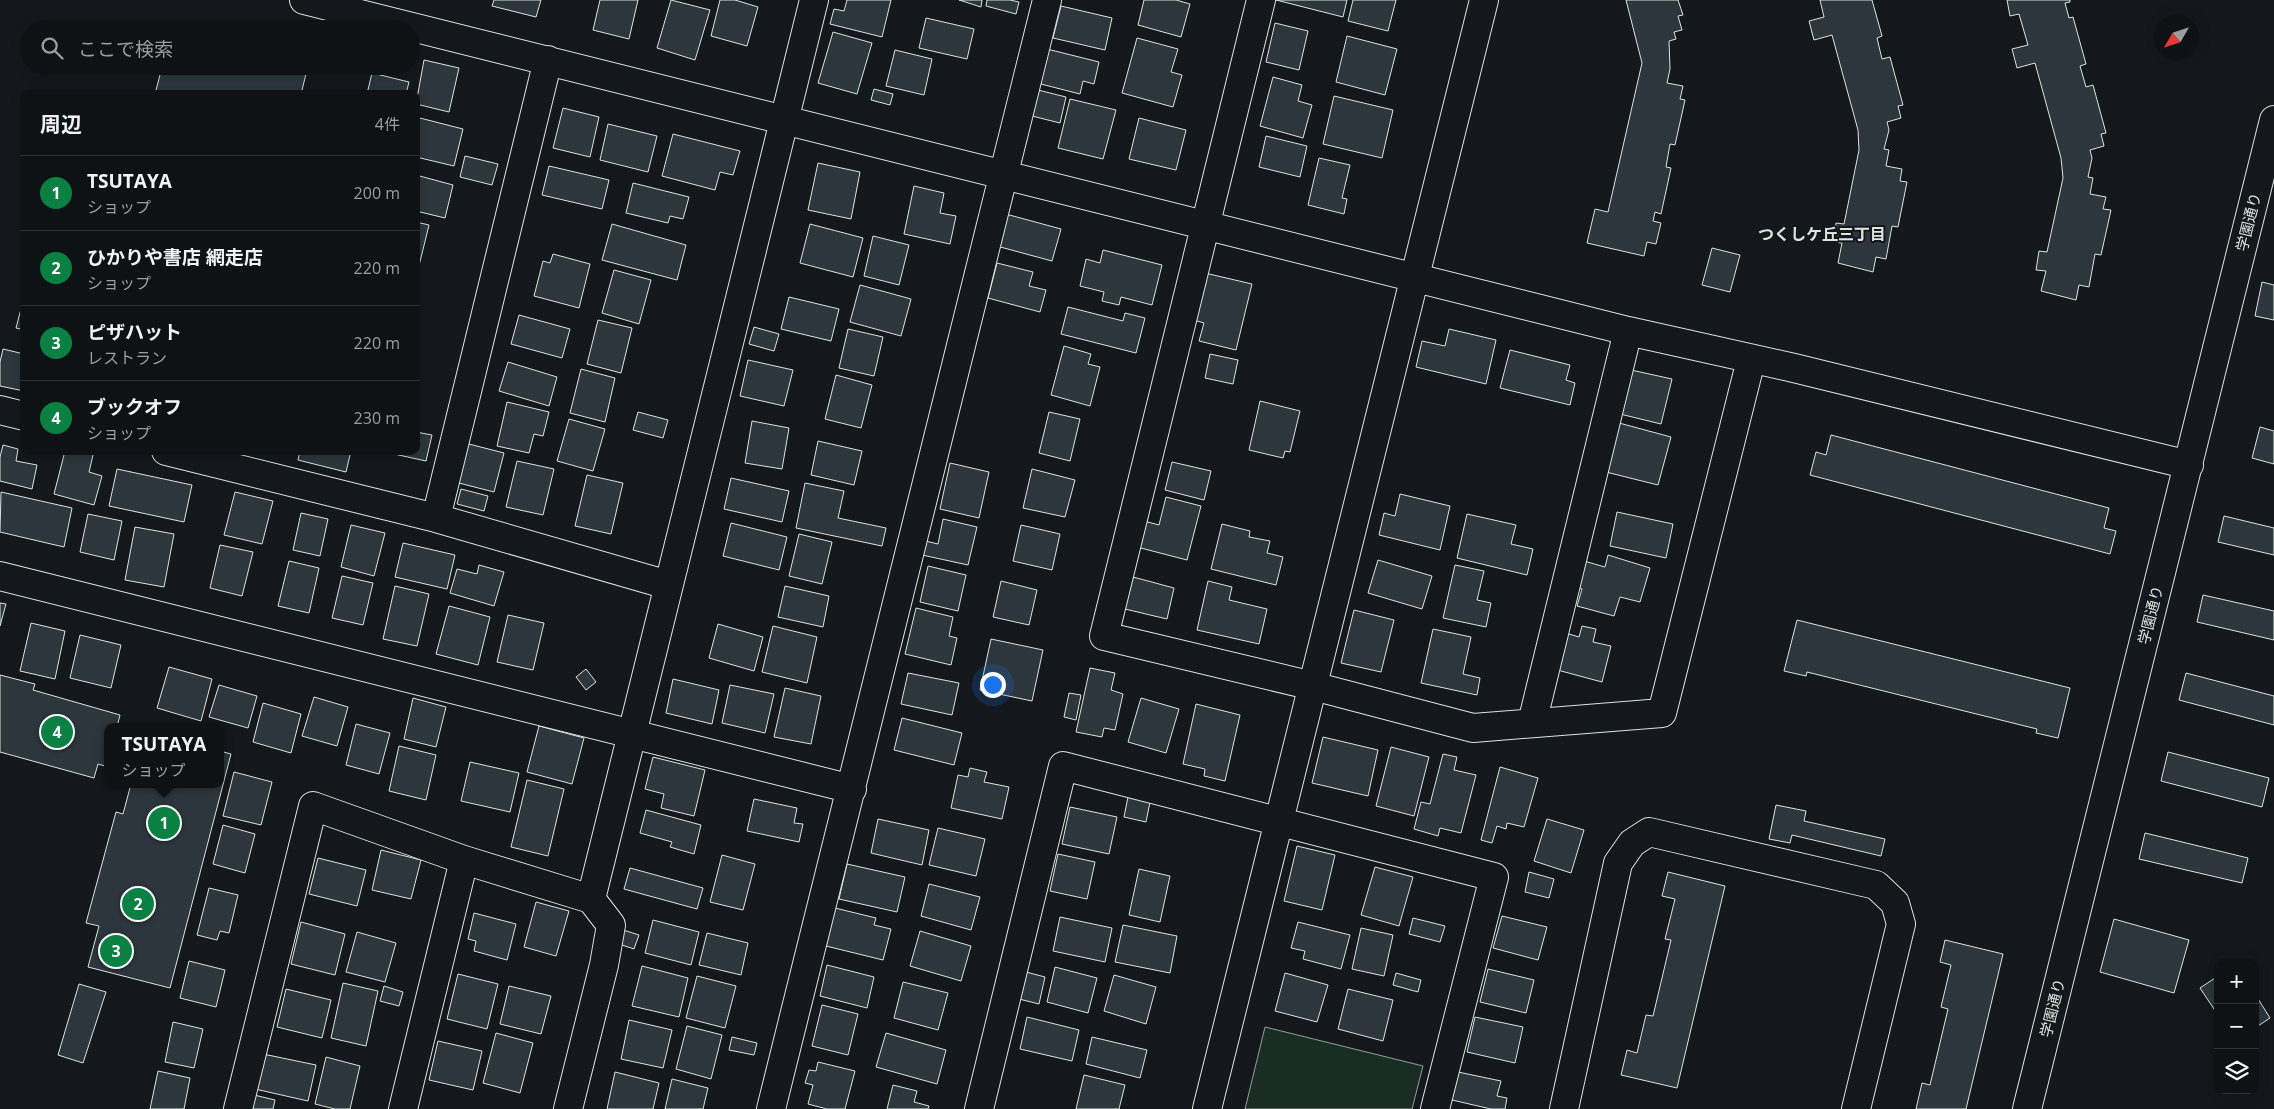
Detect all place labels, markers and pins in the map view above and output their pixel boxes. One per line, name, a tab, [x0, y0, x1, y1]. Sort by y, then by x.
pin: 4	[41, 713, 73, 751]
pin: 1	[148, 804, 180, 842]
pin: 2	[122, 885, 154, 923]
pin: 3	[100, 932, 132, 970]

